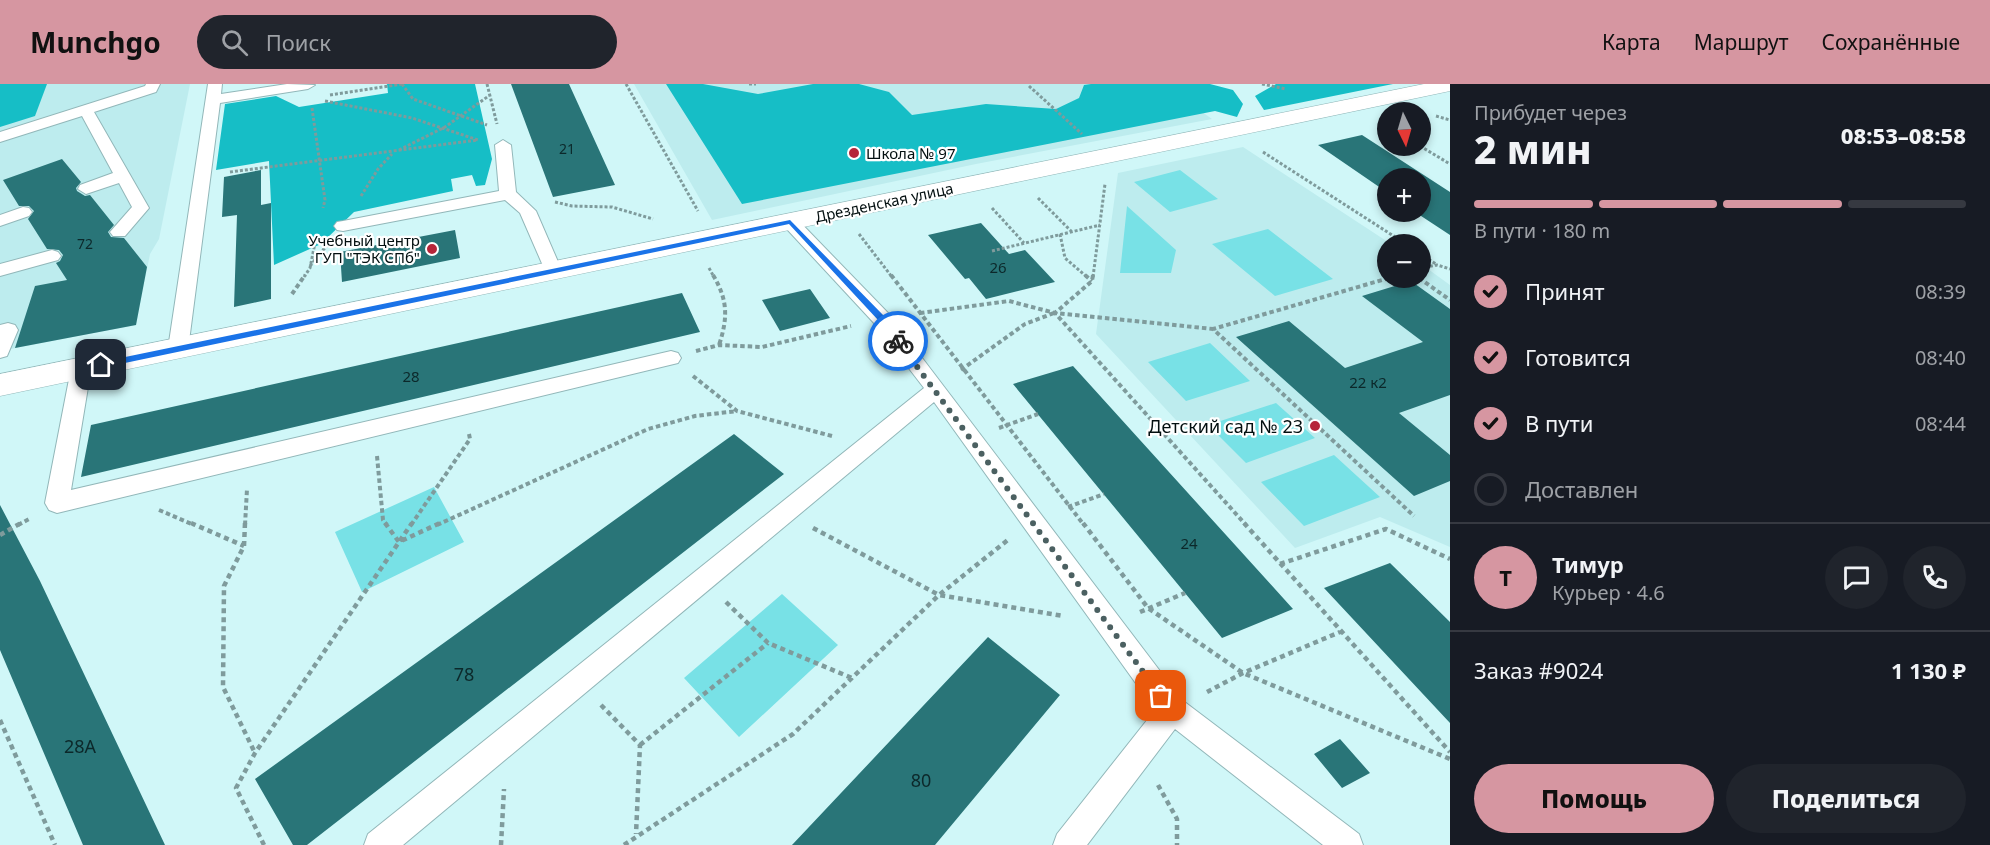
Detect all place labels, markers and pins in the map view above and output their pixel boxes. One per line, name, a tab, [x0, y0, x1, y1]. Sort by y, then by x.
place label: Школа № 97	[866, 143, 956, 163]
marker: Школа № 97	[847, 146, 861, 160]
place label: Учебный центр ГУП "ТЭК СПб"	[308, 230, 420, 267]
marker: Учебный центр ГУП "ТЭК СПб"	[425, 242, 439, 256]
pin	[75, 339, 126, 390]
place label: Детский сад № 23	[1148, 414, 1303, 438]
marker: Детский сад № 23	[1308, 419, 1322, 433]
pin	[1135, 670, 1186, 721]

